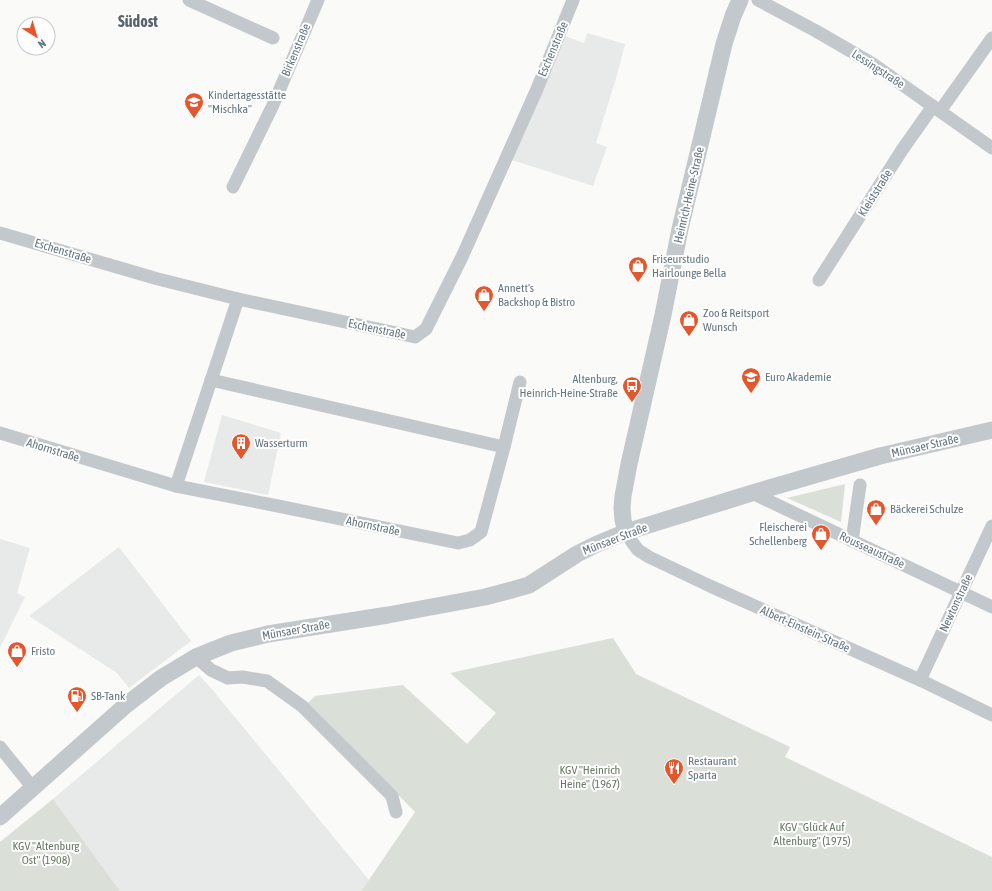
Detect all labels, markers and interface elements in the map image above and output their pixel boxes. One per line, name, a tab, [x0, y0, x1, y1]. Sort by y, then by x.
district label: Südost	[118, 12, 158, 30]
north arrow	[16, 16, 56, 56]
street label: Eschenstraße	[535, 19, 571, 79]
street label: Birkenstraße	[279, 22, 313, 78]
text: N	[36, 37, 48, 51]
street label: Lessingstraße	[849, 47, 907, 91]
place label: Kindertagesstätte "Mischka"	[208, 88, 286, 116]
school or university icon: Kindertagesstätte "Mischka"	[183, 91, 205, 119]
street label: Heinrich-Heine-Straße	[671, 145, 707, 245]
street label: Kleiststraße	[855, 167, 895, 219]
street label: Eschenstraße	[33, 236, 93, 266]
place label: Friseurstudio Hairlounge Bella	[652, 252, 726, 280]
shop icon: Friseurstudio Hairlounge Bella	[627, 255, 649, 283]
place label: Annett's Backshop & Bistro	[498, 281, 576, 309]
shop icon: Annett's Backshop & Bistro	[473, 284, 495, 312]
place label: Zoo & Reitsport Wunsch	[703, 306, 770, 334]
shop icon: Zoo & Reitsport Wunsch	[678, 309, 700, 337]
street label: Eschenstraße	[347, 316, 407, 342]
school or university icon: Euro Akademie	[740, 366, 762, 394]
place label: Euro Akademie	[765, 370, 831, 384]
place label: Altenburg, Heinrich-Heine-Straße	[520, 372, 618, 400]
bus stop icon: Altenburg, Heinrich-Heine-Straße	[621, 375, 643, 403]
street label: Münsaer Straße	[890, 431, 960, 461]
building icon: Wasserturm	[230, 432, 252, 460]
street label: Ahornstraße	[25, 435, 81, 465]
place label: Wasserturm	[255, 436, 308, 450]
shop icon: Bäckerei Schulze	[865, 498, 887, 526]
place label: Bäckerei Schulze	[890, 502, 964, 516]
street label: Ahornstraße	[345, 514, 401, 538]
street label: Münsaer Straße	[580, 520, 650, 558]
place label: Fleischerei Schellenberg	[749, 520, 808, 548]
shop icon: Fleischerei Schellenberg	[810, 523, 832, 551]
street label: Rousseaustraße	[837, 529, 907, 571]
street label: Newtonstraße	[937, 572, 975, 634]
street label: Albert-Einstein-Straße	[758, 603, 852, 655]
street label: Münsaer Straße	[261, 617, 331, 643]
shop icon: Fristo	[6, 640, 28, 668]
place label: Fristo	[31, 644, 55, 658]
fuel station icon: SB-Tank	[66, 685, 88, 713]
place label: SB-Tank	[91, 689, 126, 703]
place label: Restaurant Sparta	[688, 754, 737, 782]
restaurant icon: Restaurant Sparta	[663, 757, 685, 785]
park label: KGV "Heinrich Heine" (1967)	[560, 763, 620, 791]
park label: KGV "Glück Auf Altenburg" (1975)	[773, 820, 851, 848]
park label: KGV "Altenburg Ost" (1908)	[13, 839, 80, 867]

